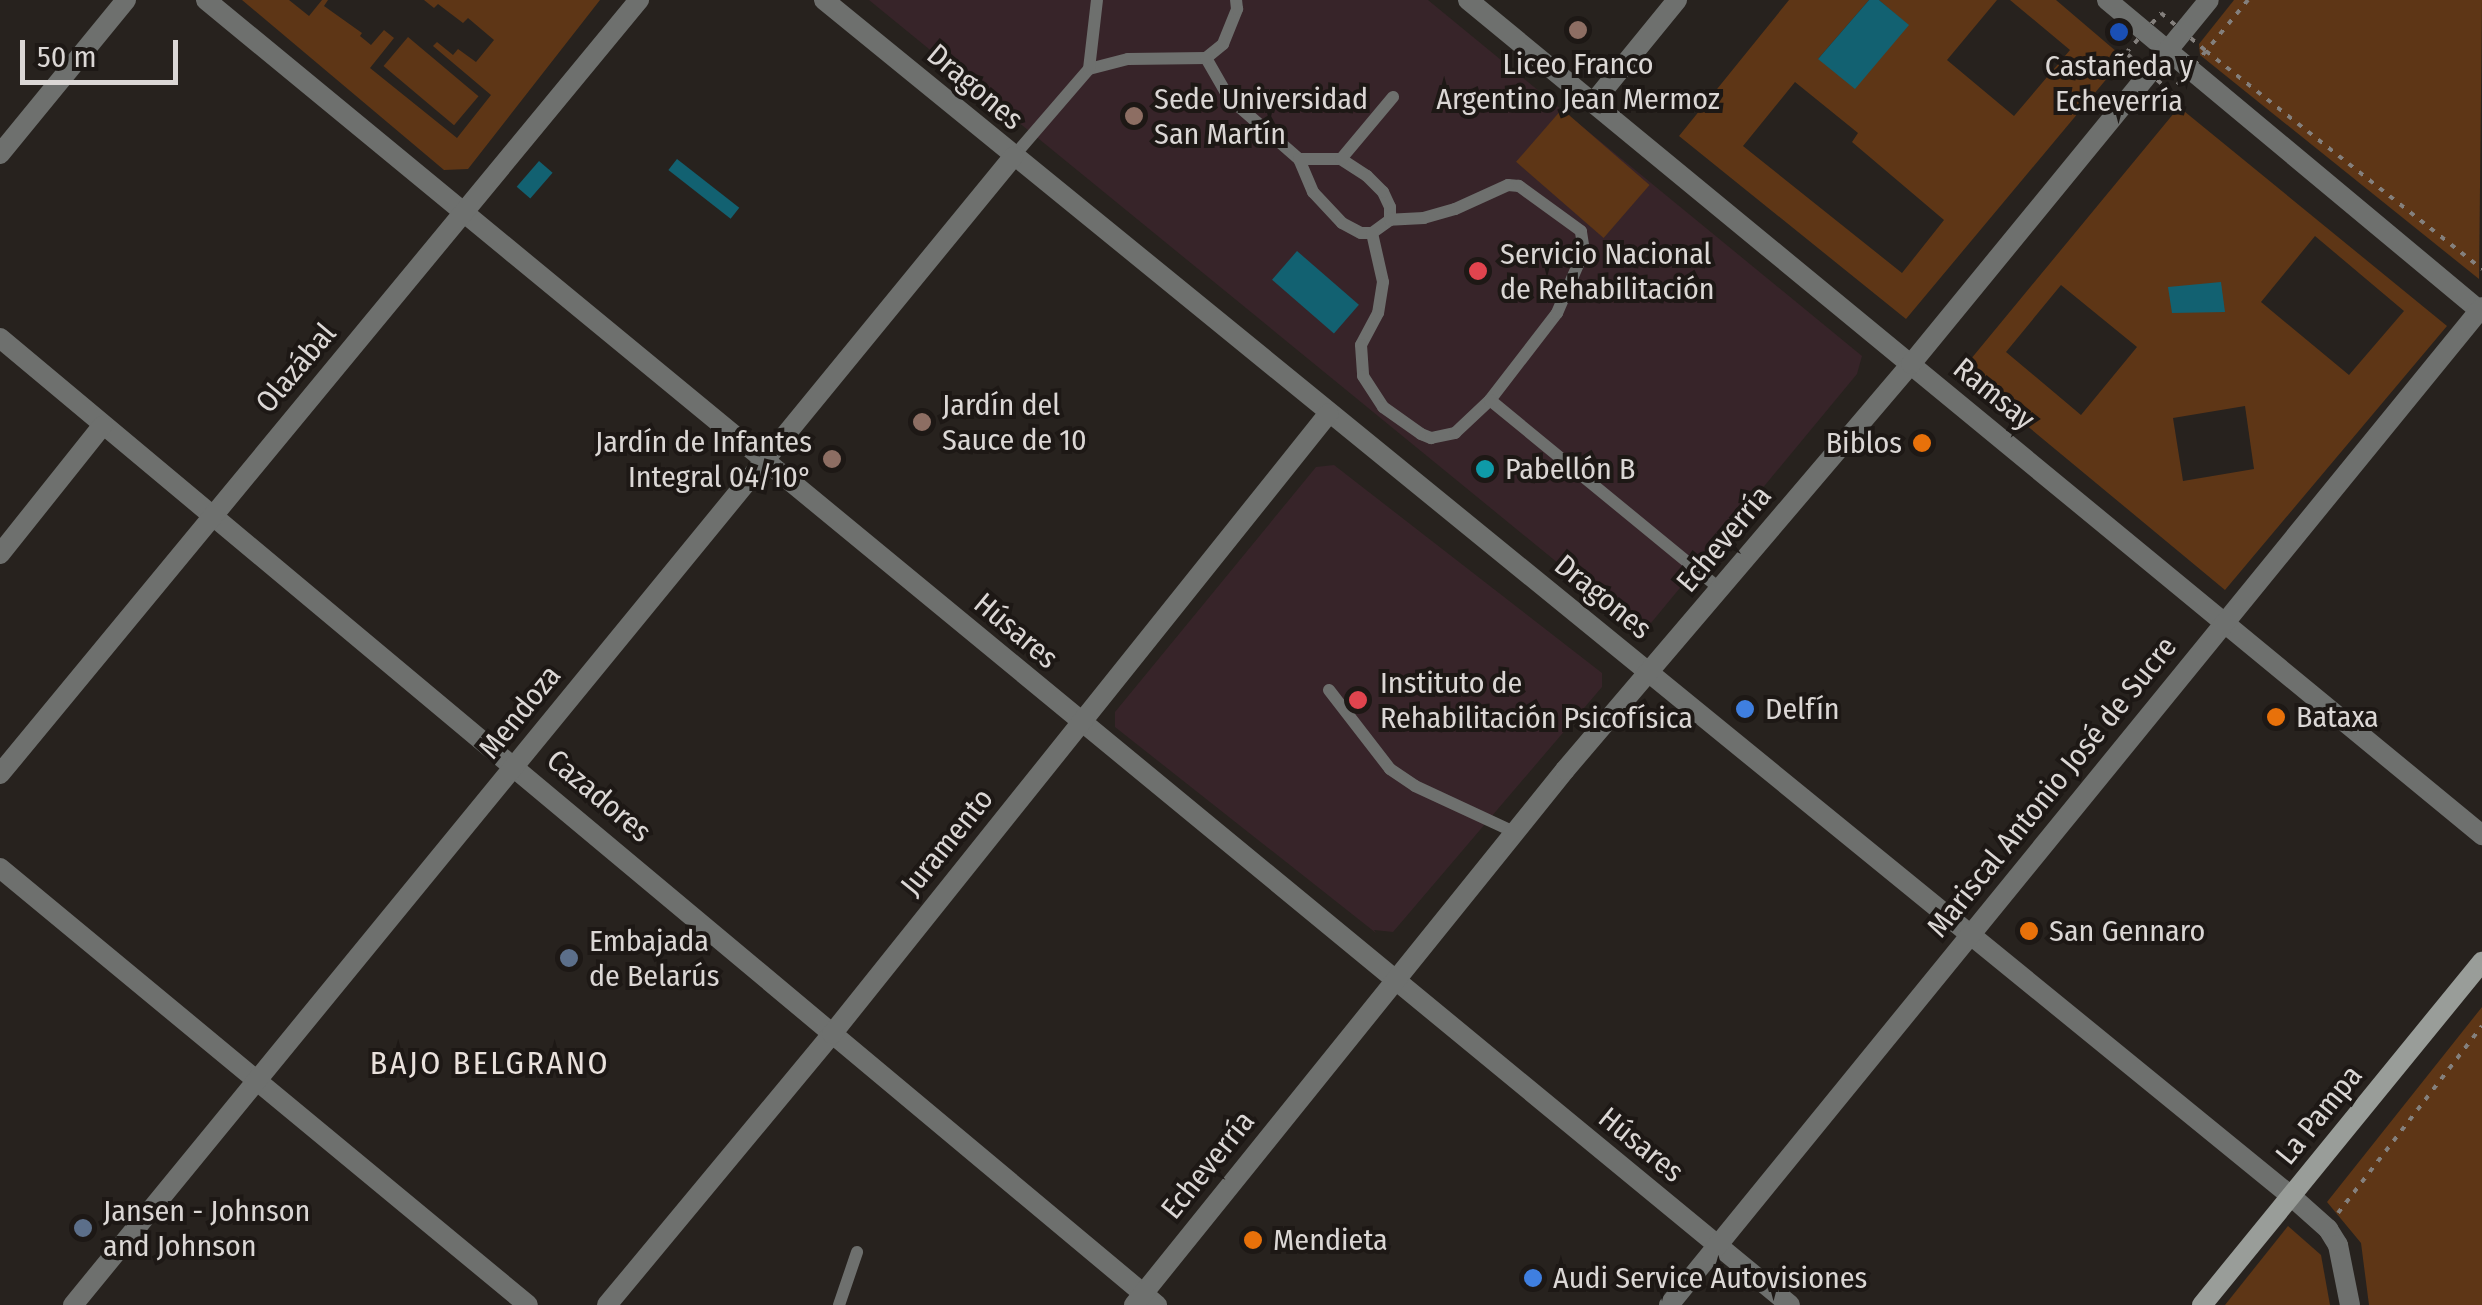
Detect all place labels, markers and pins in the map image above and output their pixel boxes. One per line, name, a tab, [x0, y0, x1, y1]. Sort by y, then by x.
marker: Liceo Franco Argentino Jean Mermoz	[1567, 19, 1589, 41]
marker: Castañeda y Echeverría	[2108, 21, 2130, 43]
place label: Liceo Franco Argentino Jean Mermoz	[1436, 46, 1720, 116]
place label: Castañeda y Echeverría	[2045, 48, 2193, 118]
place label: Sede Universidad San Martín	[1154, 81, 1368, 152]
marker: Sede Universidad San Martín	[1123, 105, 1145, 127]
place label: Servicio Nacional de Rehabilitación	[1500, 236, 1714, 306]
marker: Servicio Nacional de Rehabilitación	[1465, 258, 1491, 284]
place label: Jardín del Sauce de 10	[942, 387, 1087, 458]
marker: Jardín del Sauce de 10	[911, 411, 933, 433]
place label: Jardín de Infantes Integral 04/10°	[595, 424, 812, 494]
place label: Biblos	[1826, 425, 1902, 461]
marker: Biblos	[1911, 432, 1933, 454]
marker: Jardín de Infantes Integral 04/10°	[821, 448, 843, 470]
place label: Pabellón B	[1505, 451, 1635, 487]
marker: Pabellón B	[1474, 458, 1496, 480]
place label: Instituto de Rehabilitación Psicofísica	[1380, 665, 1693, 736]
marker: Instituto de Rehabilitación Psicofísica	[1345, 687, 1371, 713]
place label: Delfín	[1765, 691, 1840, 727]
marker: Delfín	[1734, 698, 1756, 720]
place label: Bataxa	[2296, 699, 2379, 735]
marker: Bataxa	[2265, 706, 2287, 728]
place label: San Gennaro	[2049, 913, 2205, 949]
marker: San Gennaro	[2018, 920, 2040, 942]
place label: Embajada de Belarús	[589, 923, 720, 994]
marker: Embajada de Belarús	[558, 947, 580, 969]
place label: Jansen - Johnson and Johnson	[103, 1193, 310, 1264]
marker: Jansen - Johnson and Johnson	[72, 1217, 94, 1239]
place label: Mendieta	[1273, 1222, 1388, 1258]
marker: Mendieta	[1242, 1229, 1264, 1251]
place label: Audi Service Autovisiones	[1553, 1260, 1867, 1296]
marker: Audi Service Autovisiones	[1522, 1267, 1544, 1289]

